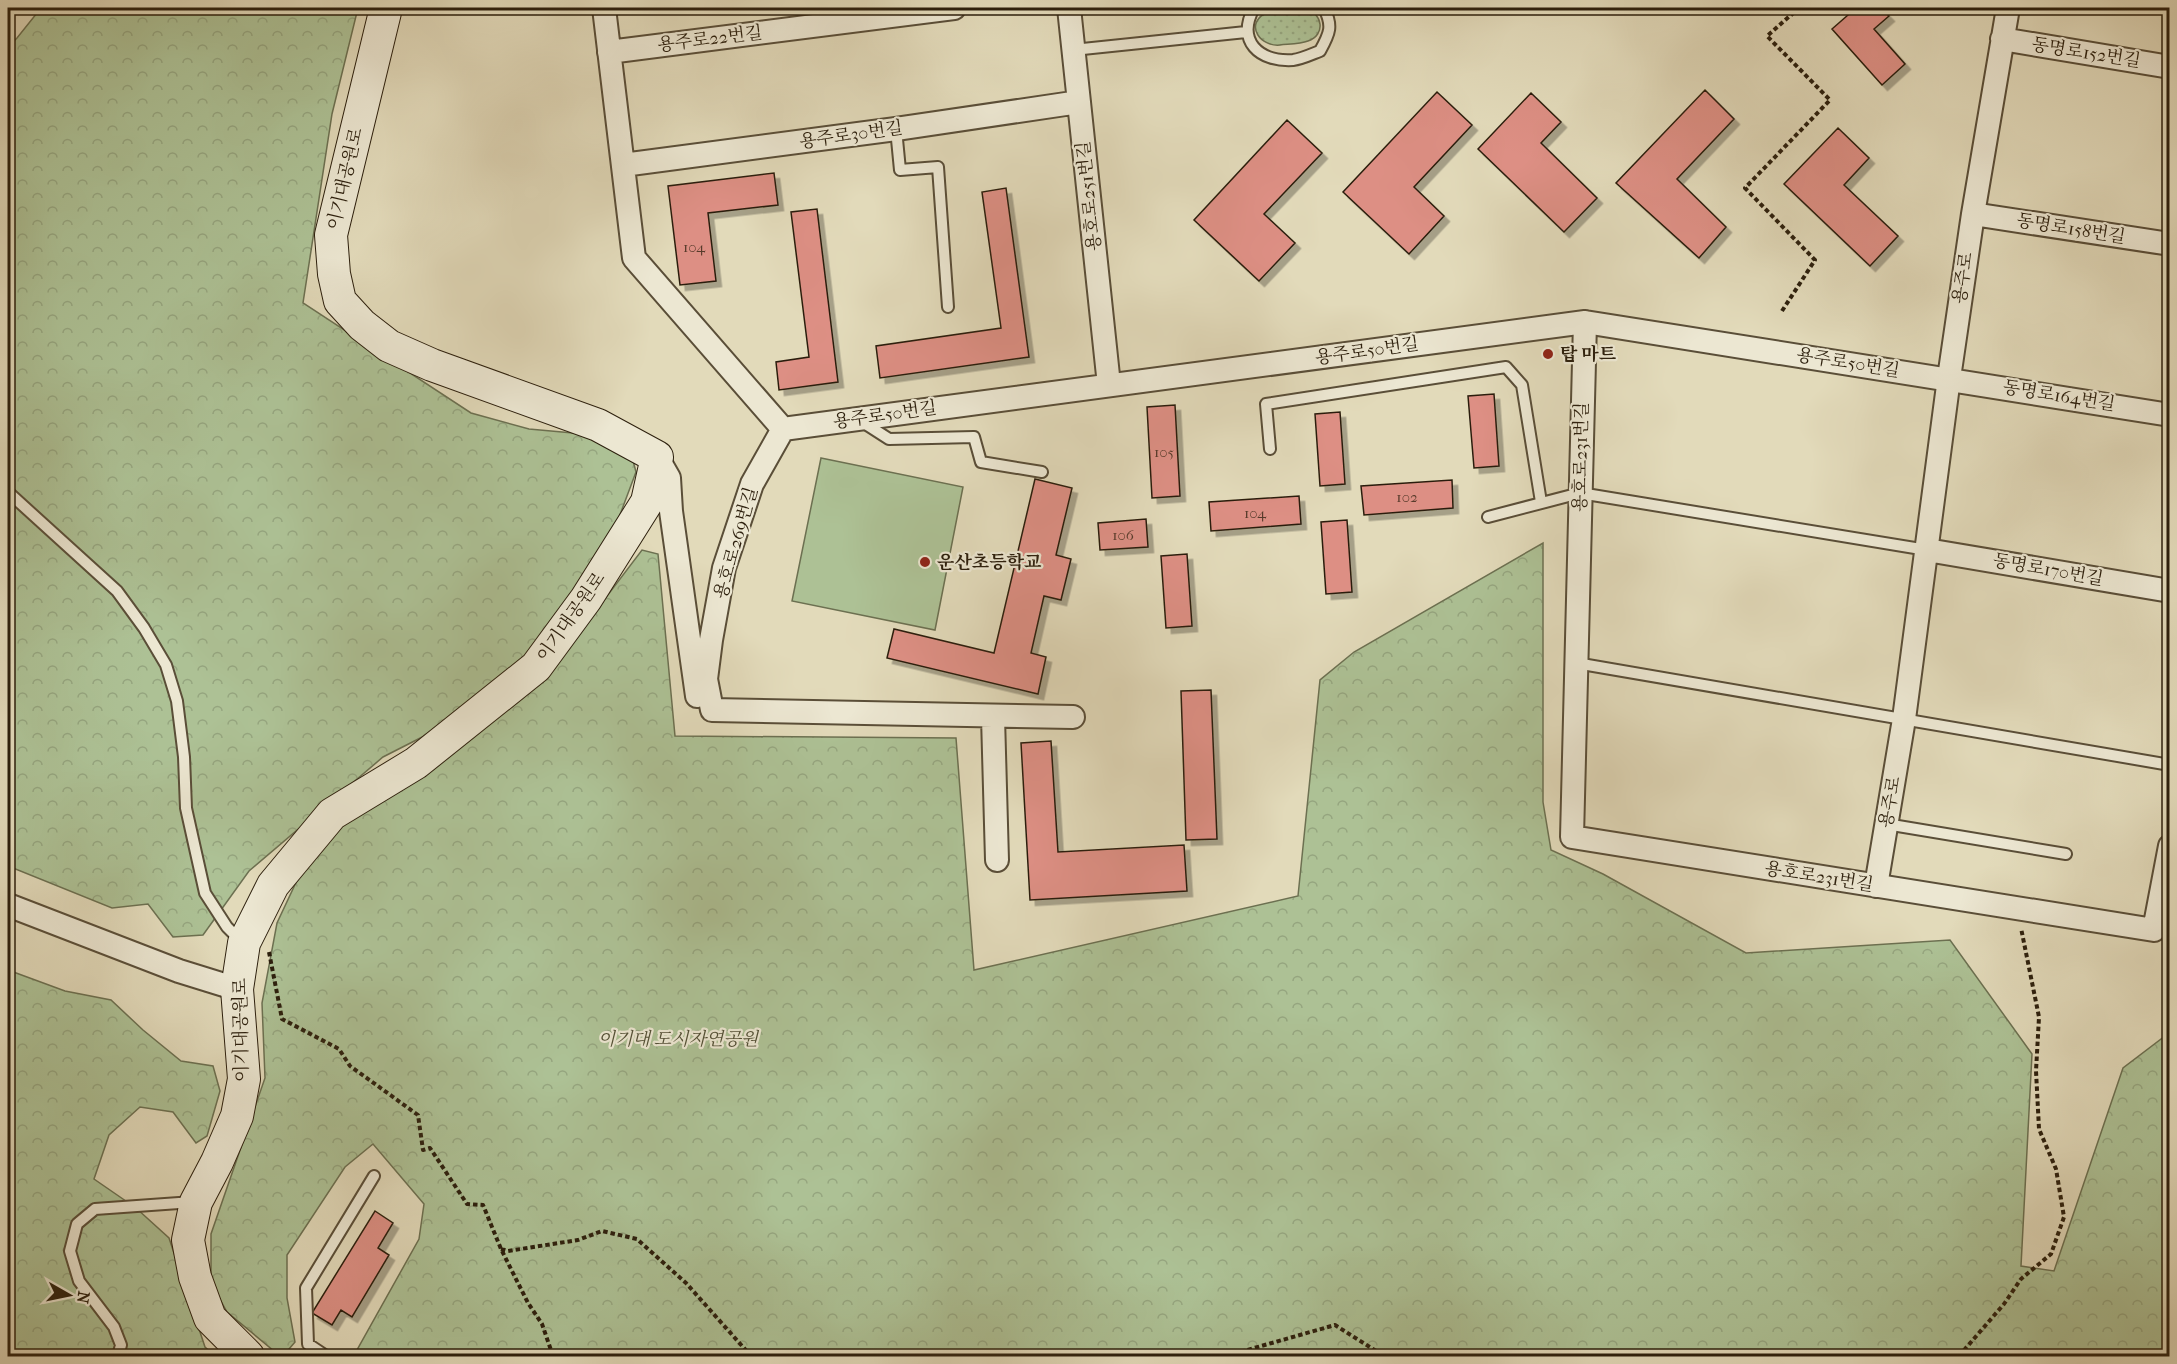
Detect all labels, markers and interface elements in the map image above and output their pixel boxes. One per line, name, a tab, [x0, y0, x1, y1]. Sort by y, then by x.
street label: 용주로22번길	[656, 22, 764, 56]
street label: 동명로152번길	[2030, 34, 2142, 72]
street label: 용주로30번길	[798, 117, 904, 153]
street label: 이기대공원로	[323, 126, 367, 232]
street label: 용호로251번길	[1073, 140, 1105, 252]
street label: 동명로158번길	[2015, 210, 2127, 248]
house number: 104	[683, 238, 706, 256]
street label: 용주로	[1949, 251, 1977, 305]
street label: 용주로50번길	[1314, 333, 1420, 369]
place label: 탑 마트	[1560, 344, 1617, 365]
street label: 용주로50번길	[1795, 344, 1901, 382]
marker: 탑 마트	[1541, 347, 1555, 361]
street label: 동명로164번길	[2001, 377, 2117, 415]
street label: 용주로50번길	[832, 397, 938, 433]
street label: 용호로231번길	[1570, 402, 1592, 512]
house number: 105	[1154, 443, 1174, 461]
street label: 용호로269번길	[710, 485, 762, 601]
house number: 102	[1396, 488, 1418, 506]
house number: 104	[1244, 504, 1267, 522]
house number: 106	[1112, 526, 1135, 544]
street label: 동명로170번길	[1991, 550, 2105, 590]
place label: 운산초등학교	[937, 552, 1042, 573]
marker: 운산초등학교	[918, 555, 932, 569]
street label: 이기대공원로	[532, 568, 610, 666]
street label: 용주로	[1875, 774, 1905, 830]
street label: 용호로231번길	[1763, 858, 1875, 896]
street label: 이기대공원로	[230, 978, 252, 1082]
park label: 이기대 도시자연공원	[598, 1029, 760, 1050]
north arrow	[39, 1265, 99, 1325]
text: N	[73, 1290, 94, 1306]

